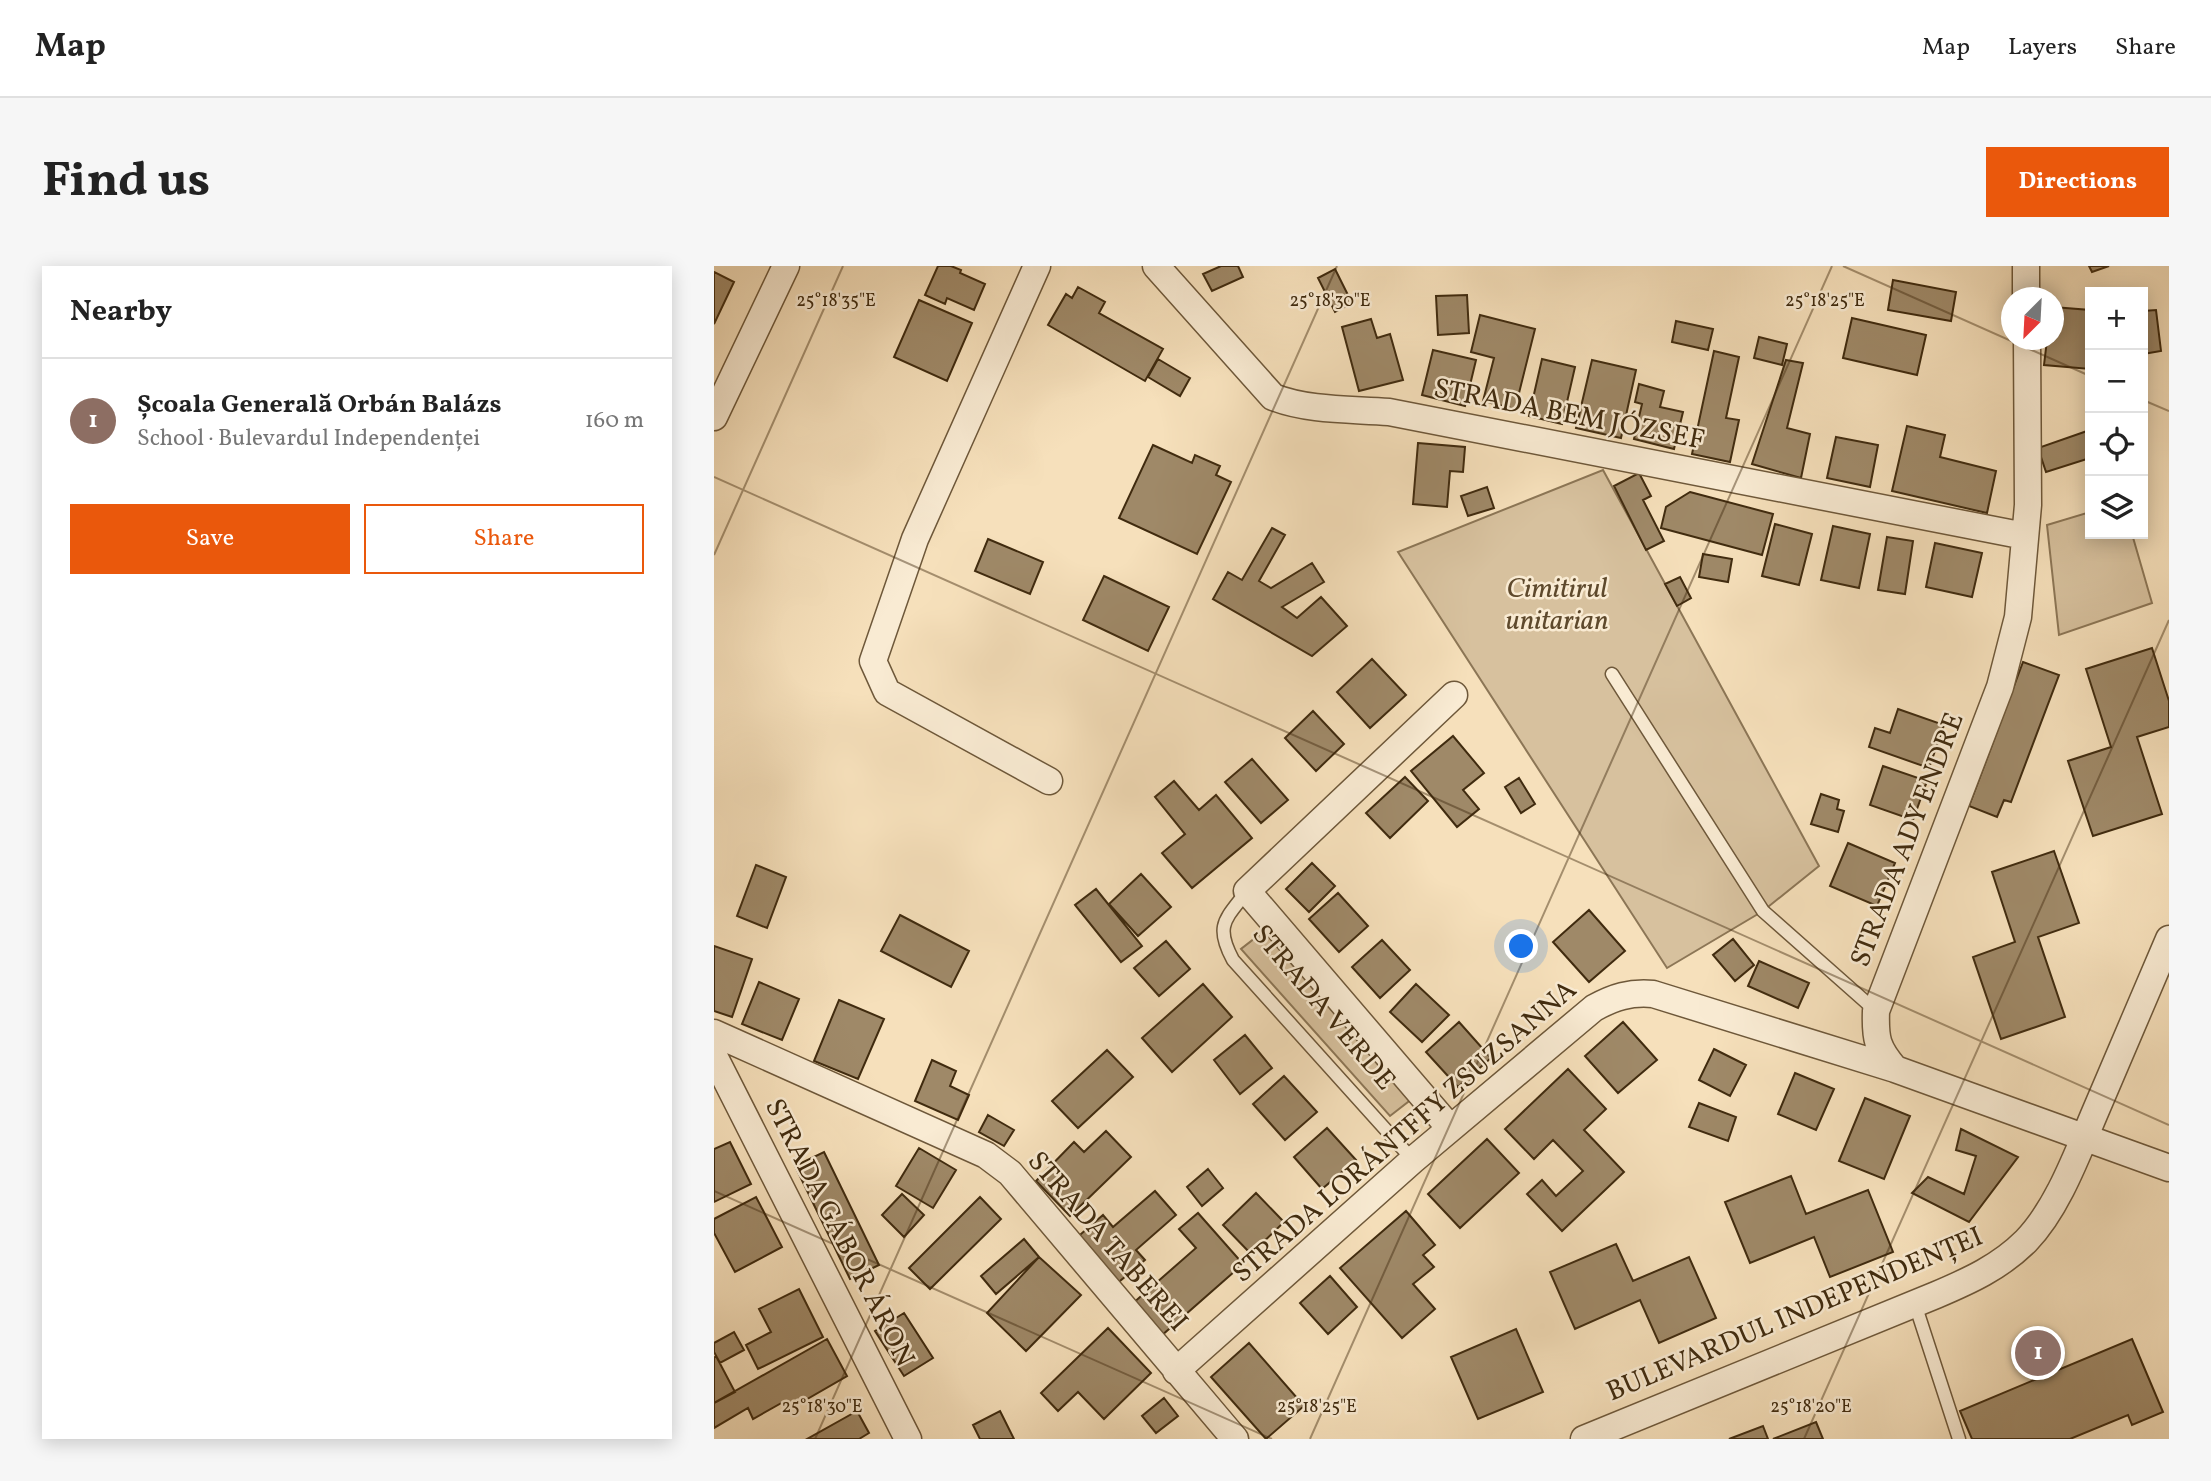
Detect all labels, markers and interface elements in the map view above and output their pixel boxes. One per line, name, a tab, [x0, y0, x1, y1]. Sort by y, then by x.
text: Map	[35, 25, 106, 71]
text: Map	[1922, 31, 1970, 65]
text: Layers	[2008, 31, 2077, 65]
text: Share	[2115, 31, 2176, 65]
button: Directions	[1986, 147, 2169, 217]
text: Find us	[42, 148, 210, 217]
north arrow	[2001, 287, 2064, 350]
map controls	[2085, 287, 2148, 539]
button: +	[2085, 287, 2148, 350]
text: 25°18'35"E	[796, 289, 876, 314]
text: 25°18'30"E	[1289, 289, 1371, 314]
text: 25°18'25"E	[1785, 289, 1865, 314]
text: Nearby	[70, 291, 172, 333]
button: −	[2085, 350, 2148, 413]
street label: STRADA BEM JÓZSEF	[1430, 370, 1708, 460]
text: Școala Generală Orbán Balázs	[137, 387, 501, 423]
text: 1	[88, 405, 98, 437]
text: 160 m	[585, 405, 644, 437]
button: locate	[2085, 413, 2148, 476]
text: School · Bulevardul Independenței	[137, 423, 480, 455]
button: layers	[2085, 476, 2148, 539]
button: Save	[70, 504, 350, 574]
button: Share	[364, 504, 644, 574]
park label: Cimitirul unitarian	[1505, 570, 1609, 641]
street label: STRADA ADY ENDRE	[1841, 707, 1975, 973]
street label: STRADA VERDE	[1242, 917, 1404, 1099]
your location	[1504, 929, 1538, 963]
street label: STRADA LORÁNTFFY ZSUZSANNA	[1224, 971, 1586, 1293]
street label: STRADA GÁBOR ÁRON	[754, 1092, 924, 1374]
street label: STRADA TABEREI	[1018, 1143, 1196, 1341]
street label: BULEVARDUL INDEPENDENȚEI	[1601, 1218, 1989, 1412]
pin: 1	[2015, 1327, 2061, 1379]
text: 25°18'30"E	[781, 1395, 863, 1420]
text: 25°18'25"E	[1277, 1395, 1357, 1420]
text: 25°18'20"E	[1770, 1395, 1852, 1420]

